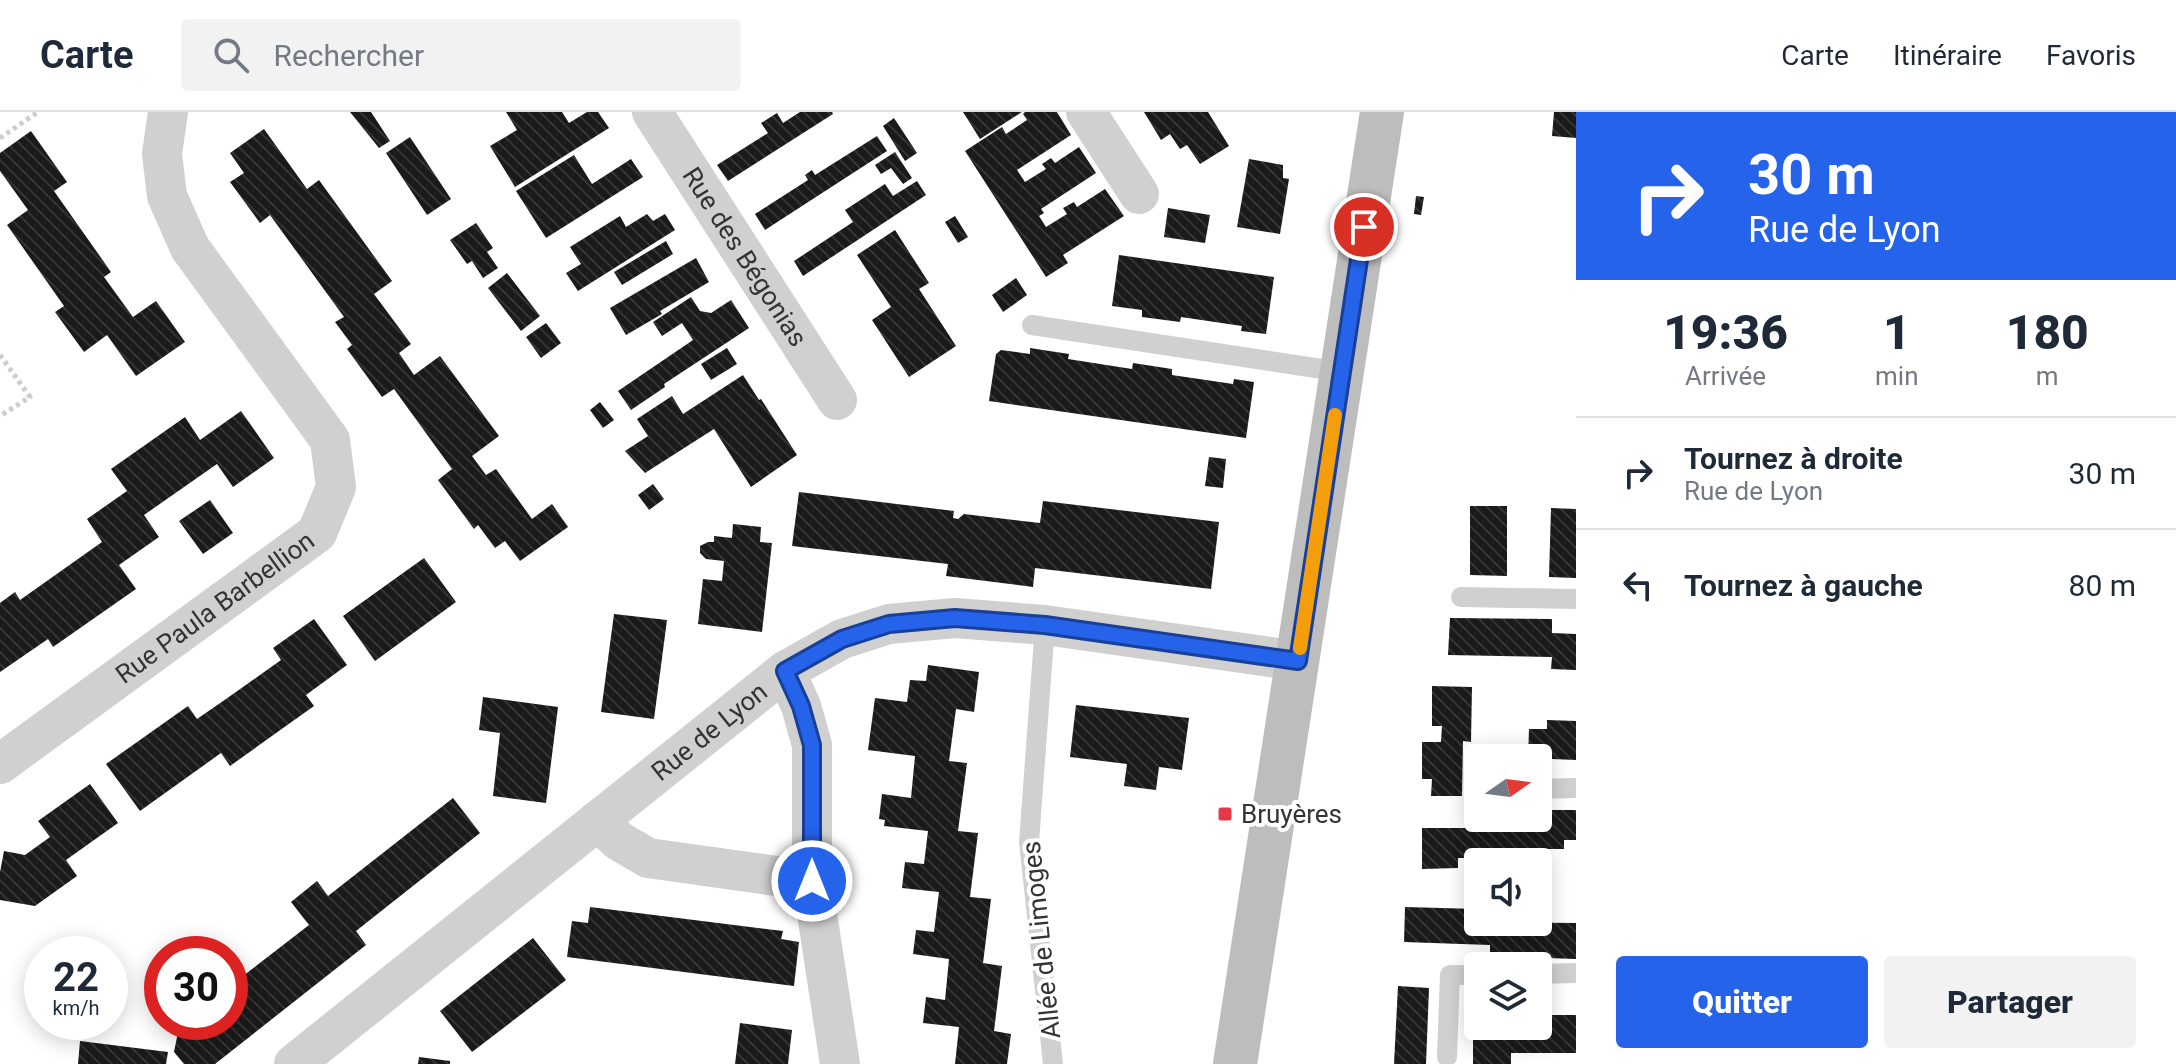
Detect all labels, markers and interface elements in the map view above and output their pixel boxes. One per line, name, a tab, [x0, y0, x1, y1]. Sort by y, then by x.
search box	[181, 19, 741, 91]
text: Carte	[40, 33, 133, 77]
icon: search	[209, 33, 253, 77]
text: Rechercher	[273, 38, 424, 73]
text: Carte	[1781, 39, 1849, 72]
text: Itinéraire	[1893, 39, 2002, 72]
text: Favoris	[2046, 39, 2136, 72]
text: 30 m	[1748, 142, 1875, 208]
icon: right	[1616, 144, 1720, 248]
street label: Rue des Bégonias	[676, 162, 813, 352]
pin	[1330, 193, 1398, 261]
icon: arrive	[1342, 205, 1386, 249]
text: Rue de Lyon	[1748, 209, 1941, 251]
text: 19:36	[1663, 304, 1788, 361]
text: 1	[1883, 304, 1911, 361]
text: 180	[2006, 304, 2089, 361]
text: Arrivée	[1685, 361, 1766, 391]
text: min	[1875, 361, 1919, 391]
text: m	[2036, 361, 2059, 391]
text: Tournez à droite	[1684, 441, 1903, 476]
icon: right	[1616, 451, 1660, 495]
text: 30 m	[2069, 456, 2136, 491]
text: Rue de Lyon	[1684, 476, 1823, 506]
street label: Rue Paula Barbellion	[110, 525, 320, 690]
icon: left	[1616, 563, 1660, 607]
text: Tournez à gauche	[1684, 568, 1923, 603]
text: 80 m	[2069, 568, 2136, 603]
street label: Rue de Lyon	[646, 676, 773, 787]
north arrow	[1464, 744, 1552, 832]
map controls	[1464, 744, 1552, 1040]
place label: Bruyères	[1241, 799, 1342, 829]
marker: Bruyères	[1216, 805, 1234, 823]
position arrow	[770, 839, 854, 923]
street label: Allée de Limoges	[1016, 840, 1066, 1040]
button: sound	[1464, 848, 1552, 936]
speed limit sign: 30	[144, 936, 248, 1040]
button: layers	[1464, 952, 1552, 1040]
text: 22	[53, 954, 99, 1001]
button: Quitter	[1616, 956, 1868, 1048]
button: Partager	[1884, 956, 2136, 1048]
text: km/h	[53, 996, 99, 1020]

